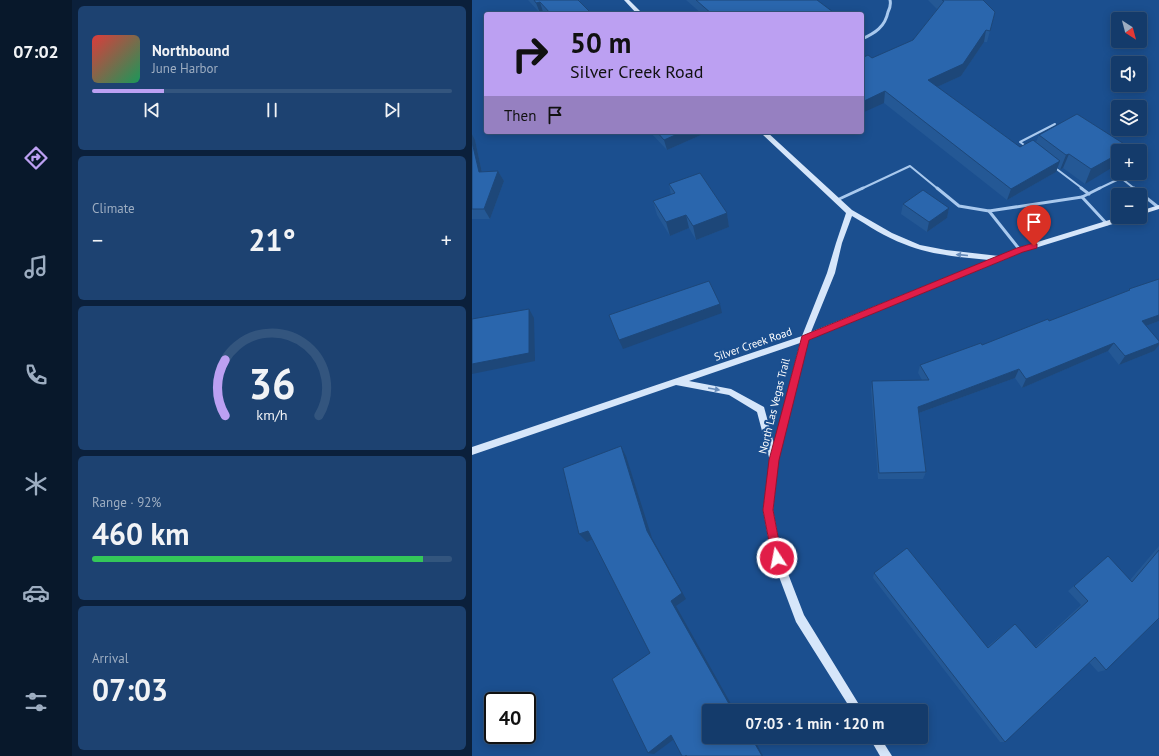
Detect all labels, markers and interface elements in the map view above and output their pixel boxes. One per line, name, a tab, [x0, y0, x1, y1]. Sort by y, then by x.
north arrow	[1111, 12, 1147, 48]
map controls	[1111, 12, 1147, 224]
text: 50 m	[570, 24, 631, 61]
icon: right	[504, 28, 556, 80]
text: 07:02	[13, 40, 59, 63]
text: Northbound	[152, 41, 229, 60]
button: sound	[1111, 56, 1147, 92]
text: June Harbor	[152, 60, 218, 77]
text: Silver Creek Road	[570, 60, 703, 83]
icon: previous	[141, 99, 163, 121]
icon: pause	[261, 99, 283, 121]
icon: next	[381, 99, 403, 121]
button: layers	[1111, 100, 1147, 136]
icon: arrive	[544, 104, 566, 126]
text: Then	[504, 106, 536, 125]
icon: directions	[22, 144, 50, 172]
button: +	[1111, 144, 1147, 180]
button: −	[1111, 188, 1147, 224]
text: Climate	[92, 200, 135, 217]
pin	[1017, 205, 1051, 246]
icon: arrive	[1023, 211, 1045, 233]
text: 21°	[248, 220, 296, 259]
text: −	[92, 226, 103, 254]
text: +	[441, 226, 452, 254]
one-way arrow	[956, 251, 968, 258]
icon: music	[22, 253, 50, 281]
street label: Silver Creek Road	[712, 324, 794, 364]
street label: North Las Vegas Trail	[755, 356, 793, 455]
text: 36	[248, 357, 296, 410]
icon: phone	[22, 361, 50, 389]
one-way arrow	[708, 386, 720, 392]
text: km/h	[256, 405, 288, 424]
icon: climate	[22, 470, 50, 498]
text: Range · 92%	[92, 494, 161, 511]
text: 460 km	[92, 514, 190, 553]
position arrow	[756, 537, 798, 579]
icon: car	[22, 579, 50, 607]
text: Arrival	[92, 650, 128, 667]
text: 07:03	[92, 670, 168, 709]
icon: filters	[22, 688, 50, 716]
speed limit sign: 40	[484, 692, 536, 744]
text: 07:03 · 1 min · 120 m	[746, 714, 884, 733]

